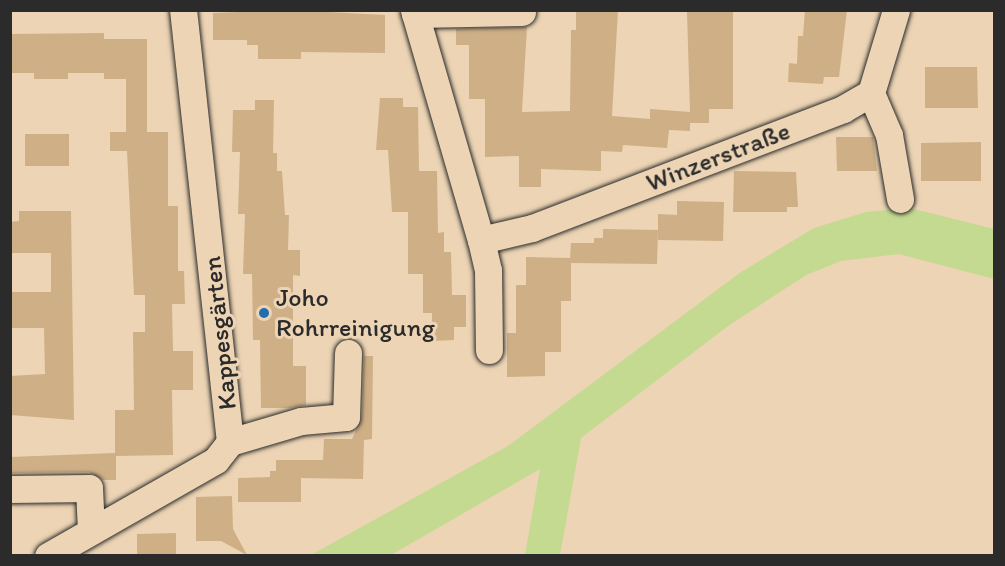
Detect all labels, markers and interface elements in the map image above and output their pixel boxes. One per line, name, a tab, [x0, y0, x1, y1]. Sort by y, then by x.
street label: Winzerstraße	[642, 115, 794, 199]
street label: Kappesgärten	[196, 255, 244, 411]
place label: Joho Rohrreinigung	[276, 282, 435, 344]
marker: Joho Rohrreinigung	[257, 306, 271, 320]

